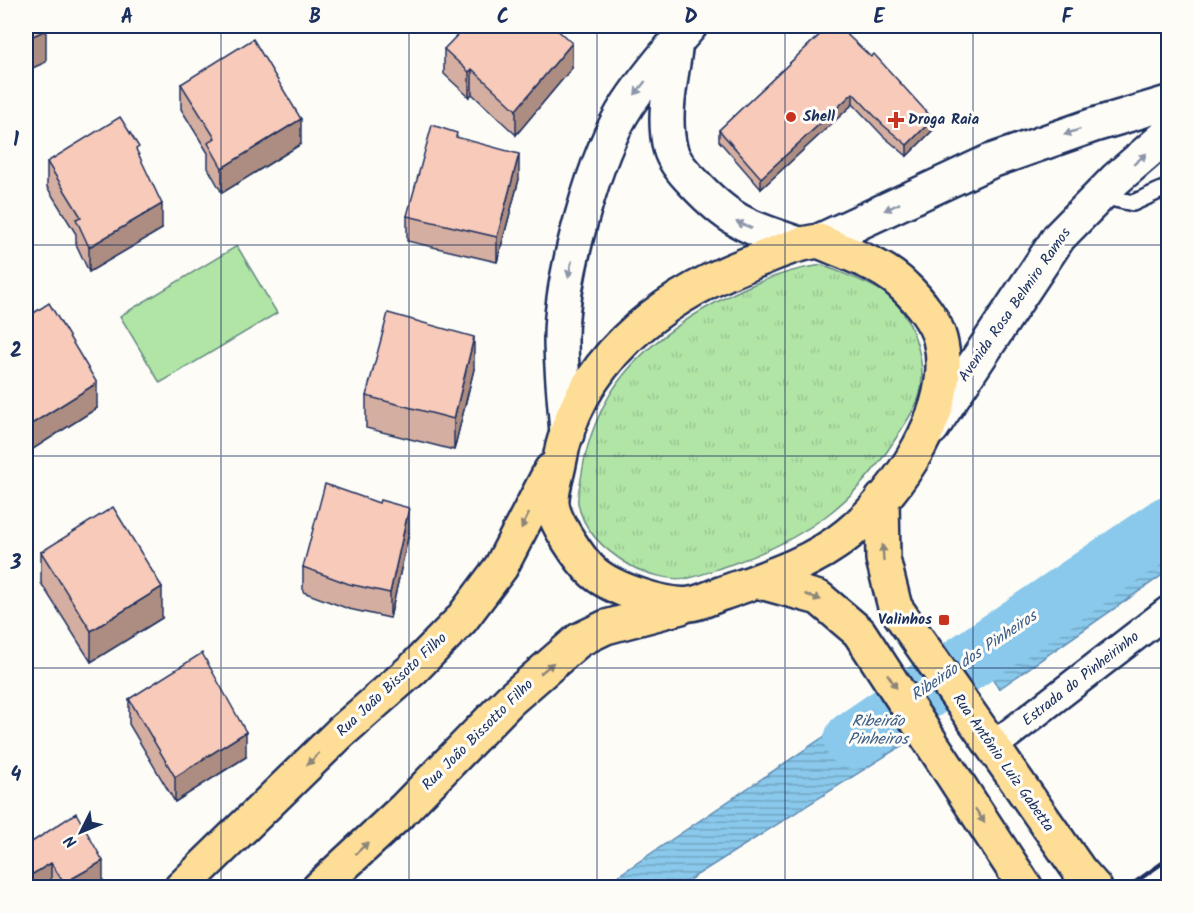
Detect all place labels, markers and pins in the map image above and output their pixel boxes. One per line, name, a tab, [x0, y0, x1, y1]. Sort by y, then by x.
place label: Shell	[803, 105, 835, 129]
place label: Droga Raia	[908, 108, 979, 132]
marker: Shell	[784, 110, 798, 124]
marker: Droga Raia	[889, 113, 903, 127]
place label: Valinhos	[878, 608, 932, 632]
marker: Valinhos	[937, 613, 951, 627]

